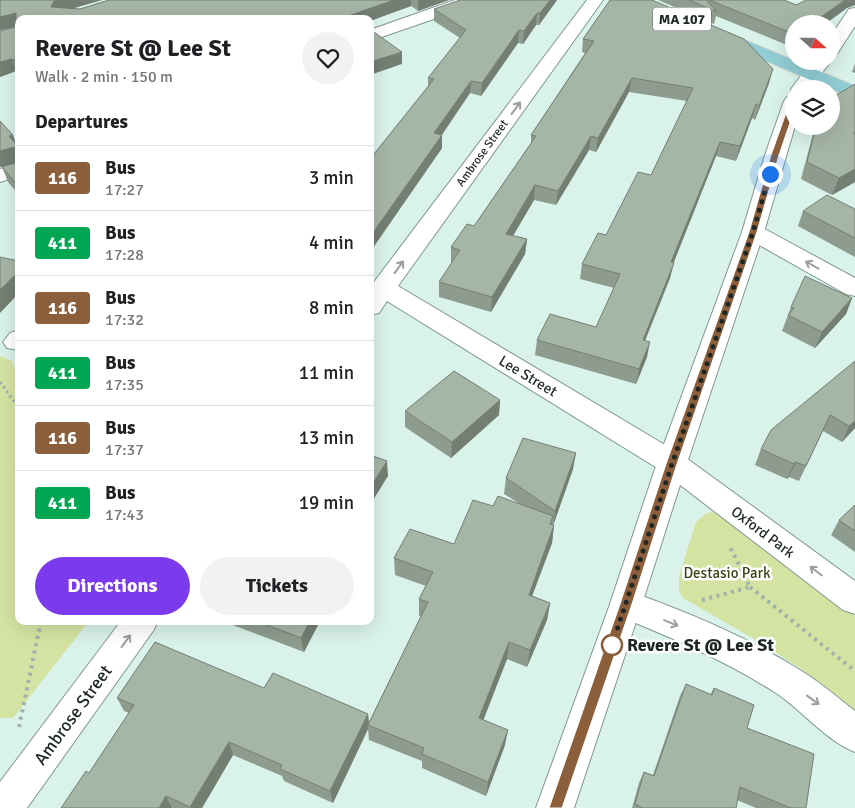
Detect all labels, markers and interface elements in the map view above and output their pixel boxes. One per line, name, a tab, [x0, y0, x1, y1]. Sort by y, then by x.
road number: MA 107	[653, 8, 711, 30]
north arrow	[785, 15, 840, 70]
map controls	[785, 15, 840, 135]
button: heart	[302, 32, 354, 84]
text: Revere St @ Lee St	[35, 33, 231, 63]
text: Walk · 2 min · 150 m	[35, 67, 173, 87]
button: layers	[785, 80, 840, 135]
one-way arrow	[510, 102, 521, 115]
text: Departures	[35, 110, 128, 134]
street label: Ambrose Street	[453, 117, 512, 190]
text: Bus	[105, 156, 136, 180]
your location	[758, 162, 783, 187]
text: 3 min	[309, 166, 354, 190]
text: 116	[48, 167, 77, 189]
text: 17:27	[105, 180, 144, 200]
text: Bus	[105, 221, 136, 245]
text: 4 min	[309, 231, 354, 255]
text: 411	[48, 232, 77, 254]
text: 17:28	[105, 245, 144, 265]
one-way arrow	[806, 259, 820, 269]
one-way arrow	[394, 260, 404, 274]
text: Bus	[105, 286, 136, 310]
text: 8 min	[309, 296, 354, 320]
text: 116	[48, 297, 77, 319]
text: 17:32	[105, 310, 144, 330]
text: Bus	[105, 351, 136, 375]
street label: Lee Street	[496, 352, 560, 400]
text: 11 min	[299, 361, 354, 385]
text: 411	[48, 362, 77, 384]
text: 17:35	[105, 375, 144, 395]
text: Bus	[105, 416, 136, 440]
text: 13 min	[299, 426, 354, 450]
text: 116	[48, 427, 77, 449]
text: 17:37	[105, 440, 144, 460]
text: Bus	[105, 481, 136, 505]
text: 19 min	[299, 491, 354, 515]
text: 411	[48, 492, 77, 514]
street label: Oxford Park	[728, 502, 799, 562]
text: 17:43	[105, 505, 144, 525]
button: Directions	[35, 557, 190, 615]
button: Tickets	[200, 557, 354, 615]
park label: Destasio Park	[683, 564, 771, 582]
one-way arrow	[809, 566, 823, 576]
one-way arrow	[663, 618, 678, 628]
one-way arrow	[121, 634, 131, 648]
marker: Revere St @ Lee St	[601, 634, 623, 656]
place label: Revere St @ Lee St	[627, 634, 774, 656]
street label: Ambrose Street	[29, 661, 117, 769]
one-way arrow	[806, 695, 820, 705]

